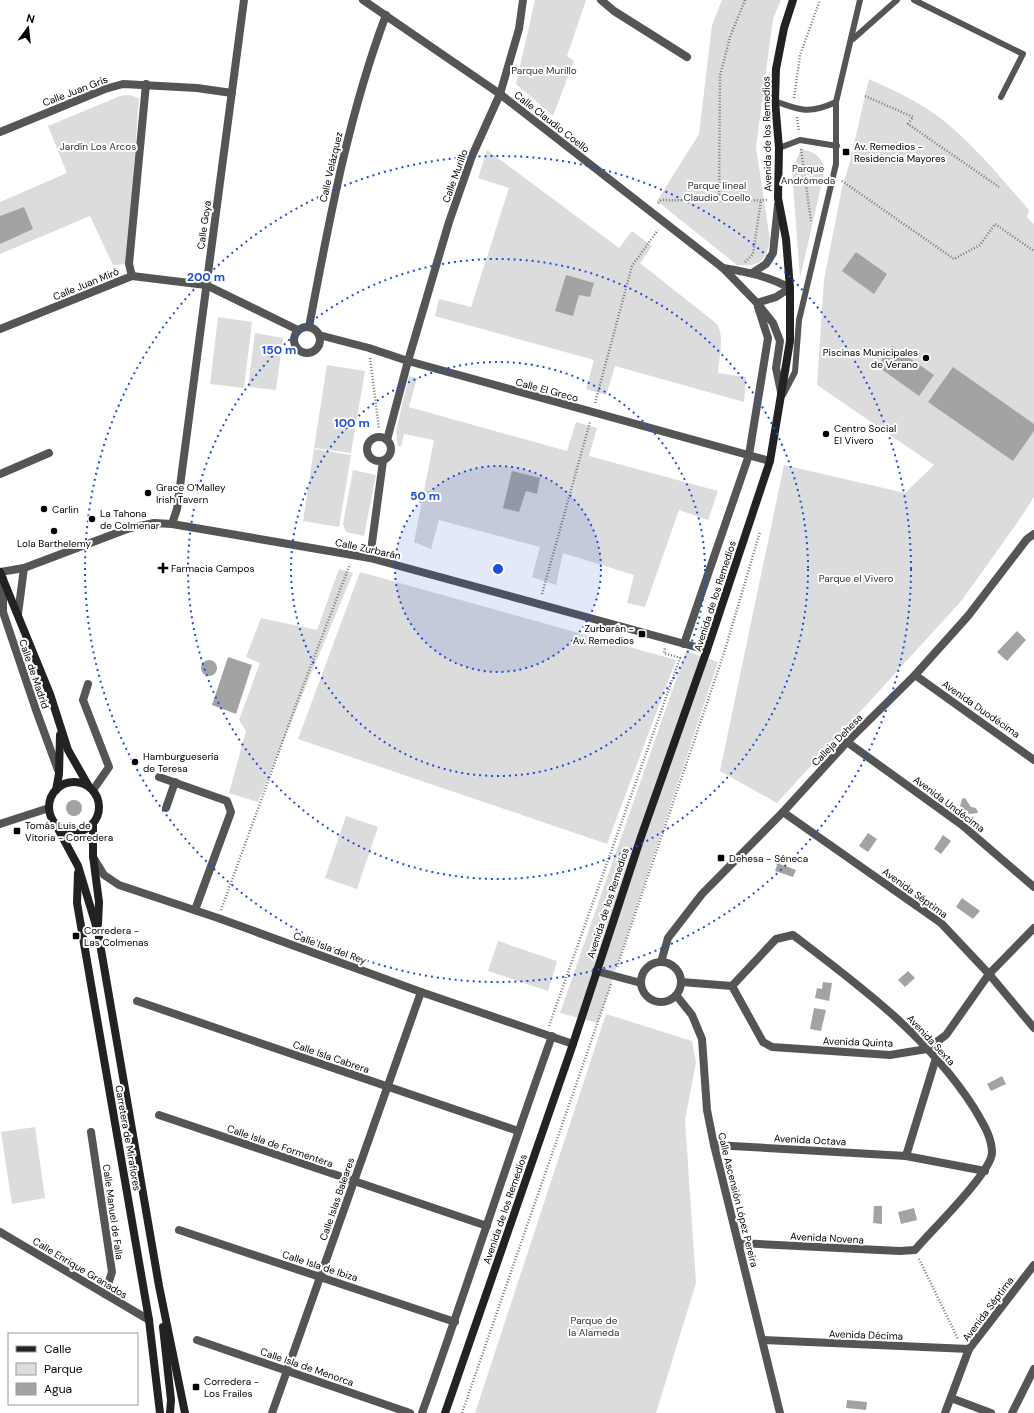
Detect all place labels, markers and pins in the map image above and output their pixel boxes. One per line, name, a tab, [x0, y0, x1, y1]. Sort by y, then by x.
place label: Av. Remedios - Residencia Mayores	[854, 140, 946, 165]
marker: Av. Remedios - Residencia Mayores	[841, 147, 851, 157]
place label: Piscinas Municipales de Verano	[823, 346, 918, 371]
marker: Piscinas Municipales de Verano	[921, 353, 931, 363]
place label: Centro Social El Vivero	[834, 422, 896, 447]
marker: Centro Social El Vivero	[821, 429, 831, 439]
place label: Grace O'Malley Irish Tavern	[156, 481, 226, 506]
marker: Grace O'Malley Irish Tavern	[143, 488, 153, 498]
place label: Carlin	[52, 503, 79, 516]
marker: Carlin	[39, 504, 49, 514]
place label: La Tahona de Colmenar	[100, 507, 160, 532]
marker: La Tahona de Colmenar	[87, 514, 97, 524]
marker: Lola Barthelemy	[49, 526, 59, 536]
place label: Lola Barthelemy	[17, 537, 91, 550]
place label: Farmacia Campos	[171, 562, 254, 575]
centre of rings	[491, 562, 505, 576]
marker: Farmacia Campos	[158, 563, 168, 573]
place label: Zurbarán - Av. Remedios	[573, 622, 634, 647]
marker: Zurbarán - Av. Remedios	[637, 629, 647, 639]
place label: Hamburguesería de Teresa	[143, 750, 219, 775]
marker: Hamburguesería de Teresa	[130, 757, 140, 767]
place label: Tomás Luis de Vitoria - Corredera	[25, 819, 113, 844]
marker: Tomás Luis de Vitoria - Corredera	[12, 826, 22, 836]
place label: Dehesa - Séneca	[729, 852, 808, 865]
marker: Dehesa - Séneca	[716, 853, 726, 863]
place label: Corredera - Las Colmenas	[84, 924, 149, 949]
marker: Corredera - Las Colmenas	[71, 931, 81, 941]
place label: Corredera - Los Frailes	[204, 1375, 259, 1400]
marker: Corredera - Los Frailes	[191, 1382, 201, 1392]

